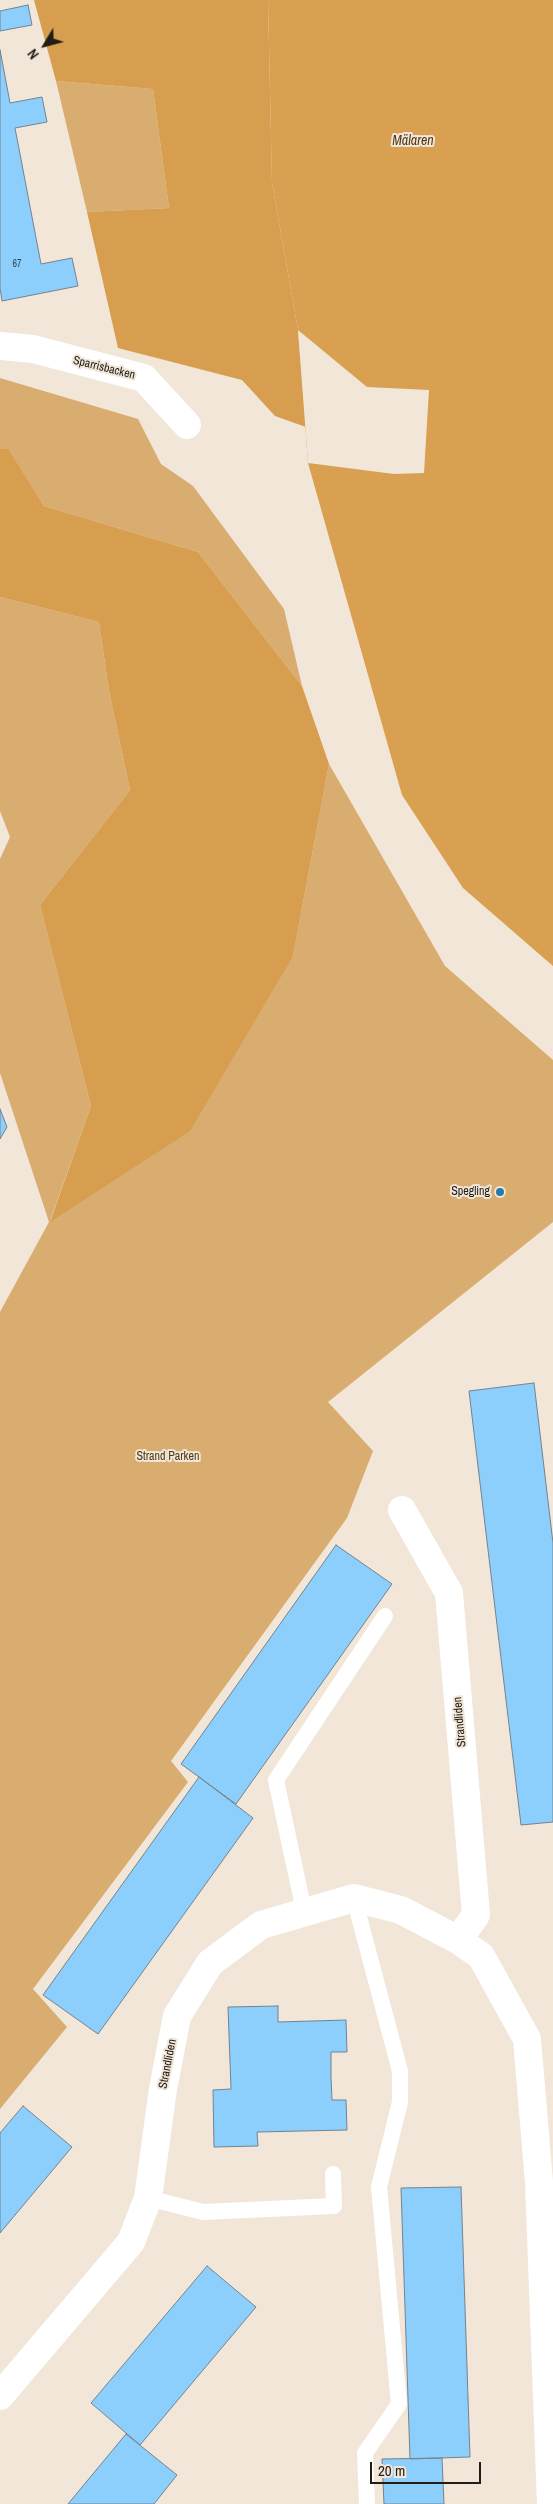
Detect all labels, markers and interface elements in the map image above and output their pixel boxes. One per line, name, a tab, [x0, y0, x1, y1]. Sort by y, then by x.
north arrow	[20, 20, 70, 70]
text: N	[23, 45, 43, 63]
water label: Mälaren	[392, 133, 434, 149]
house number: 67	[12, 258, 22, 270]
street label: Sparrisbacken	[71, 353, 137, 383]
place label: Spegling	[451, 1185, 490, 1199]
marker: Spegling	[494, 1186, 506, 1198]
park label: Strand Parken	[137, 1450, 199, 1464]
street label: Strandliden	[451, 1696, 469, 1748]
street label: Strandliden	[156, 2038, 180, 2090]
scale bar	[373, 2452, 484, 2484]
text: 20 m	[378, 2460, 405, 2481]

